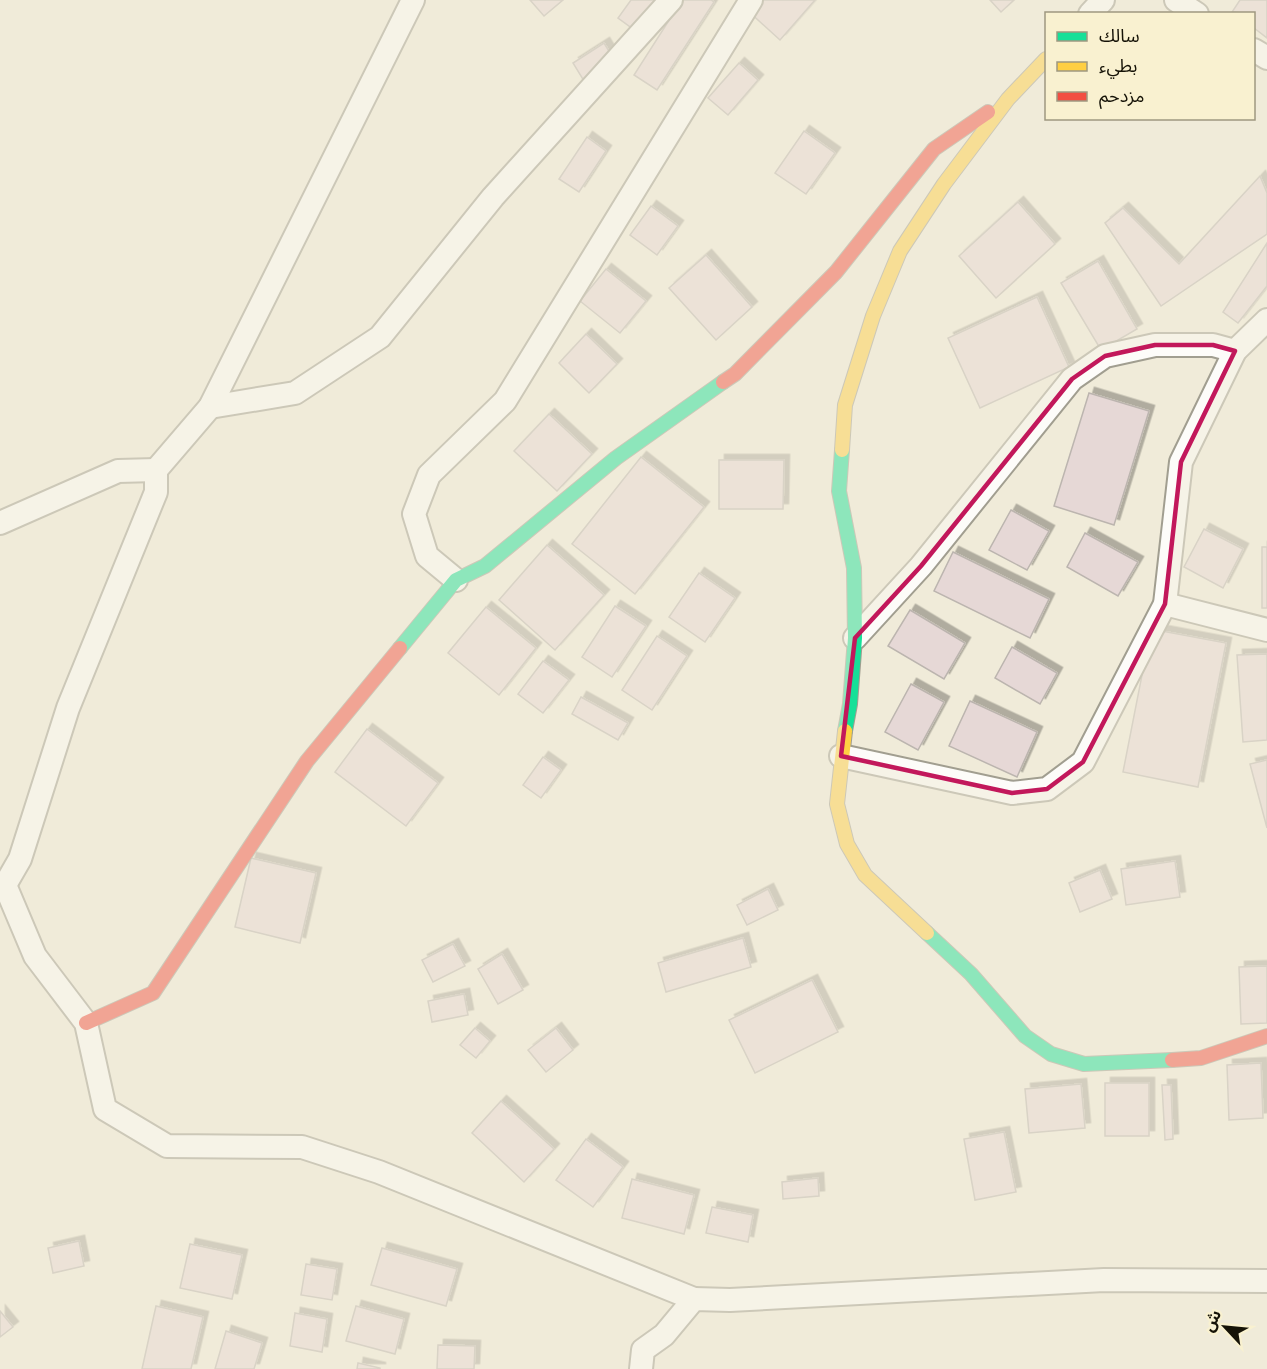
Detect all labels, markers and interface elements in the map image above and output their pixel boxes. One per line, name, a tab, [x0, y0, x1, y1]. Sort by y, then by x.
legend	[1045, 12, 1255, 120]
text: سالك	[1099, 24, 1140, 46]
text: بطيء	[1099, 54, 1137, 79]
text: مزدحم	[1099, 84, 1144, 109]
north arrow	[1195, 1297, 1255, 1357]
text: ش	[1198, 1306, 1225, 1335]

